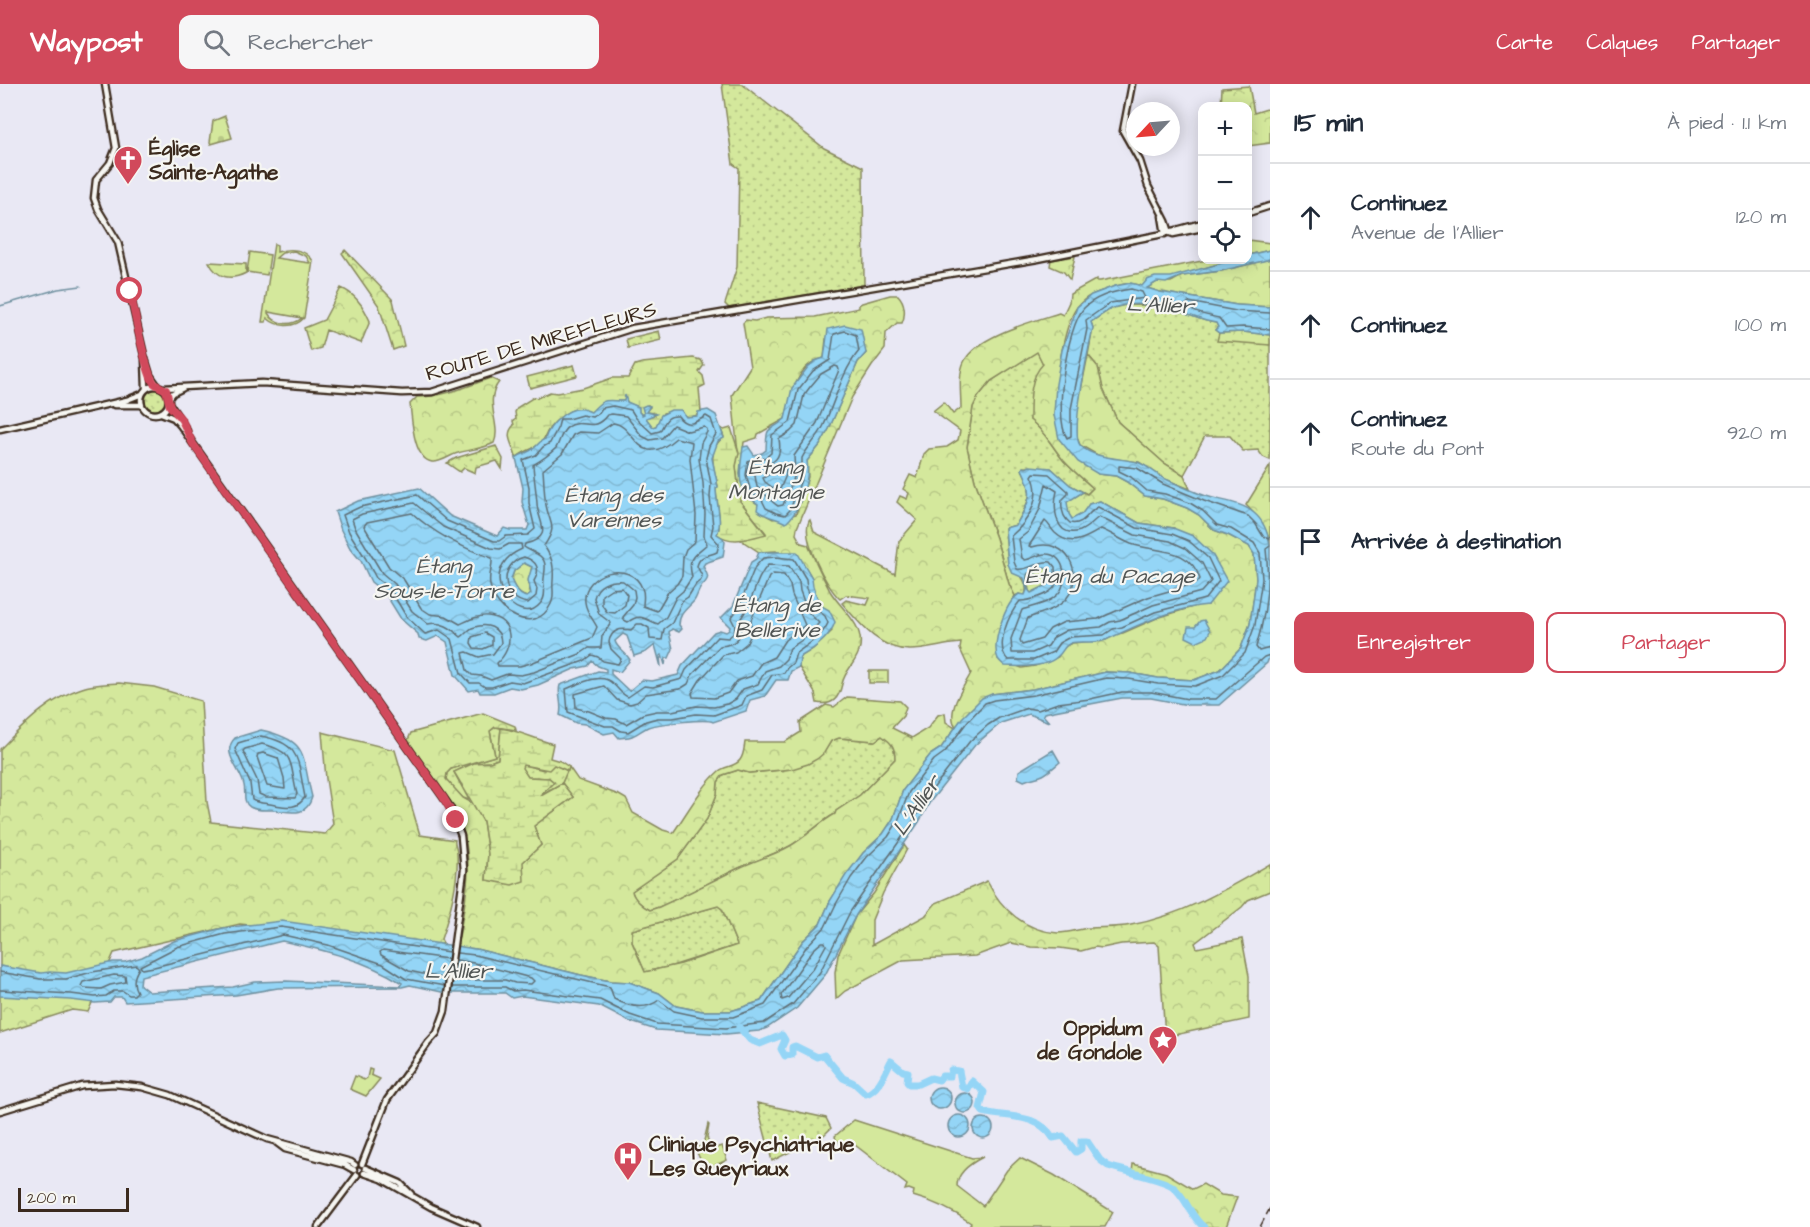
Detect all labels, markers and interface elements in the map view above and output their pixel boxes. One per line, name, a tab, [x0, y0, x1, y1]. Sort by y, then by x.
search box	[179, 15, 599, 69]
text: Waypost	[30, 23, 143, 62]
icon: search	[200, 26, 233, 59]
text: Rechercher	[248, 27, 373, 58]
text: Carte	[1496, 28, 1553, 57]
text: Calques	[1586, 28, 1658, 57]
text: Partager	[1691, 28, 1780, 57]
north arrow	[1126, 102, 1180, 156]
map controls	[1198, 102, 1252, 264]
button: +	[1198, 102, 1252, 156]
text: 15 min	[1294, 105, 1363, 141]
text: À pied · 1.1 km	[1667, 109, 1786, 137]
place label: Église Sainte-Agathe	[148, 134, 279, 189]
church icon: Église Sainte-Agathe	[112, 144, 144, 186]
button: −	[1198, 156, 1252, 210]
text: Continuez	[1351, 188, 1447, 219]
icon: ahead	[1294, 201, 1327, 234]
text: 120 m	[1736, 203, 1786, 231]
button: locate	[1198, 210, 1252, 264]
text: Avenue de l'Allier	[1351, 219, 1503, 247]
route start	[116, 277, 142, 303]
water label: L'Allier	[1126, 289, 1197, 322]
street label: ROUTE DE MIREFLEURS	[422, 295, 660, 388]
icon: ahead	[1294, 309, 1327, 342]
text: Continuez	[1351, 310, 1447, 341]
text: 100 m	[1735, 311, 1786, 339]
text: Continuez	[1351, 404, 1447, 435]
icon: ahead	[1294, 417, 1327, 450]
text: 920 m	[1727, 419, 1786, 447]
text: Route du Pont	[1351, 435, 1484, 463]
water label: Étang Montagne	[728, 452, 825, 509]
water label: Étang des Varennes	[565, 480, 664, 536]
icon: arrive	[1294, 525, 1327, 558]
text: Arrivée à destination	[1351, 526, 1561, 557]
water label: Étang Sous-le-Torre	[374, 551, 515, 607]
water label: Étang du Pacage	[1025, 561, 1196, 593]
water label: Étang de Bellerive	[733, 590, 822, 646]
button: Enregistrer	[1294, 612, 1534, 673]
button: Partager	[1546, 612, 1786, 673]
water label: L'Allier	[885, 767, 951, 842]
route end	[442, 806, 468, 832]
water label: L'Allier	[424, 956, 494, 987]
place label: Oppidum de Gondole	[1036, 1014, 1143, 1067]
place icon: Oppidum de Gondole	[1147, 1024, 1179, 1066]
place label: Clinique Psychiatrique Les Queyriaux	[649, 1130, 855, 1186]
hospital icon: Clinique Psychiatrique Les Queyriaux	[612, 1140, 644, 1182]
scale bar	[18, 1185, 129, 1212]
text: 200 m	[27, 1187, 75, 1209]

